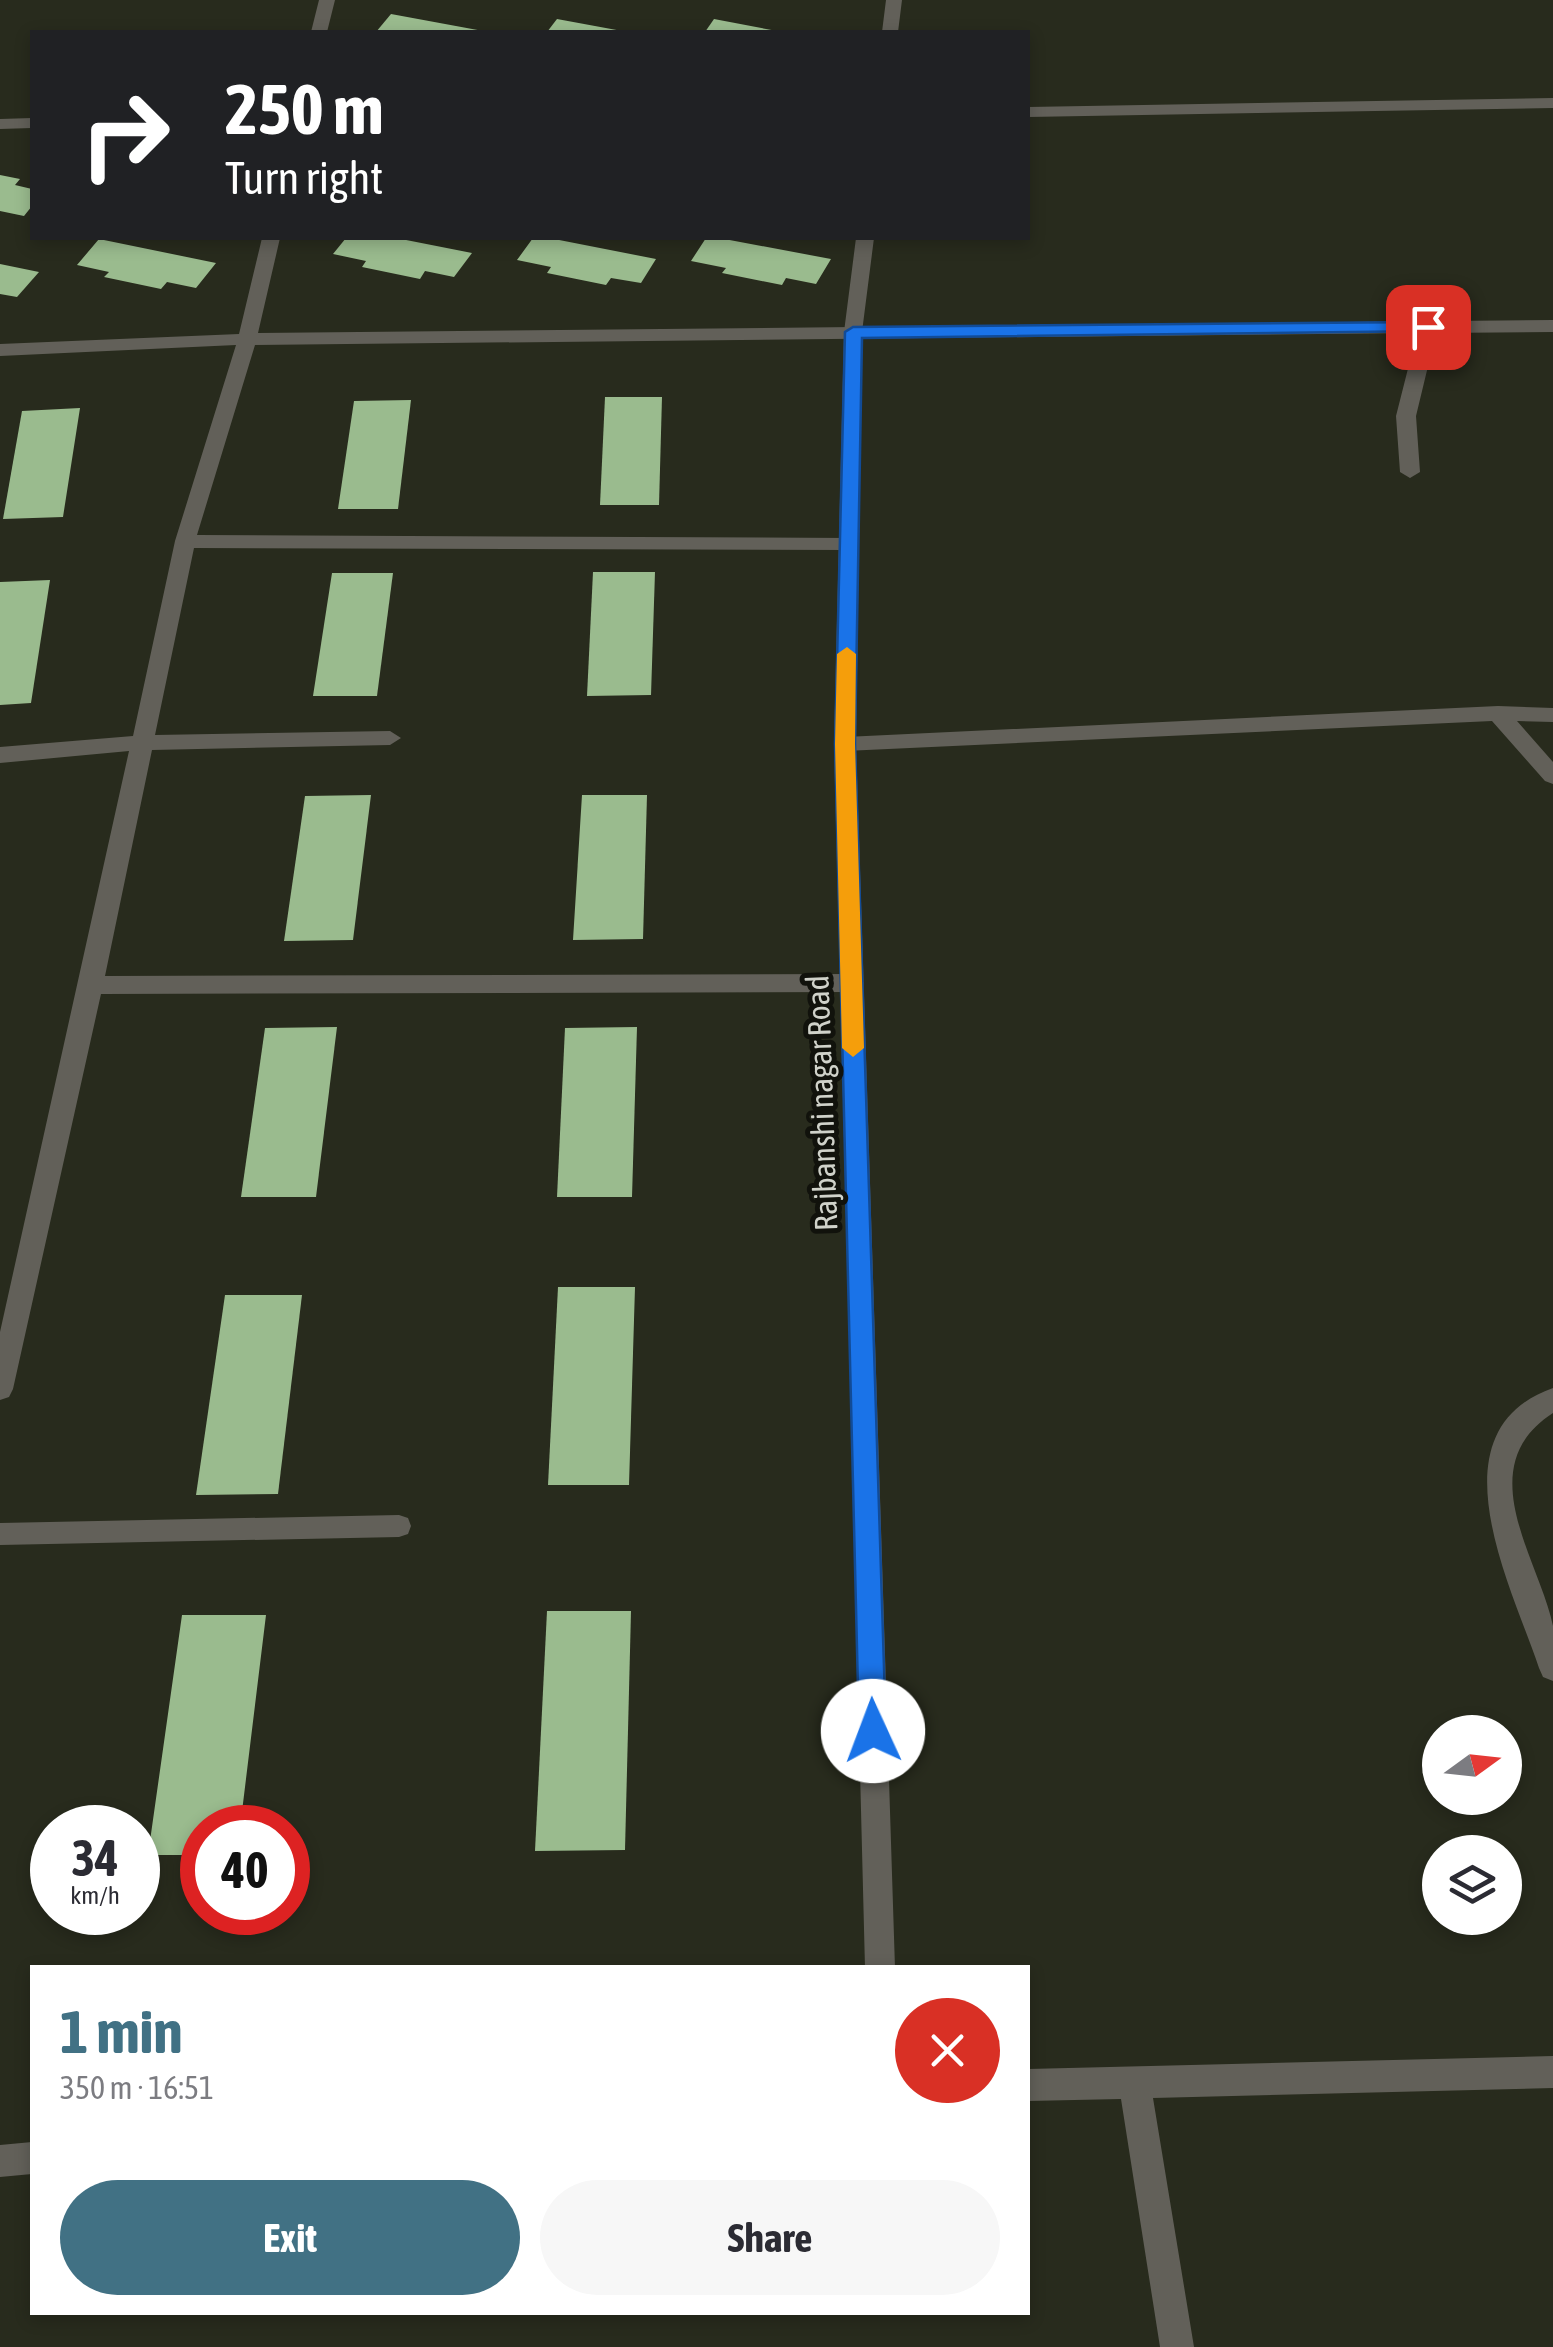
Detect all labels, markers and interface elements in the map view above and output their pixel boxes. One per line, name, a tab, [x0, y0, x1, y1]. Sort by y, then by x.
text: 250 m	[225, 69, 384, 149]
icon: right	[60, 70, 190, 200]
text: Turn right	[225, 152, 383, 204]
pin	[1386, 285, 1471, 370]
icon: arrive	[1401, 300, 1456, 355]
street label: Rajbanshi nagar Road	[799, 975, 844, 1231]
position arrow	[821, 1679, 925, 1783]
north arrow	[1422, 1715, 1522, 1815]
map controls	[1422, 1715, 1522, 1935]
speed limit sign: 40	[180, 1805, 310, 1935]
text: 34	[71, 1829, 118, 1887]
button: layers	[1422, 1835, 1522, 1935]
text: km/h	[70, 1881, 120, 1909]
text: 1 min	[60, 1997, 183, 2066]
button: close	[895, 1998, 1000, 2103]
text: 350 m · 16:51	[60, 2069, 214, 2106]
button: Exit	[60, 2180, 520, 2295]
button: Share	[540, 2180, 1000, 2295]

